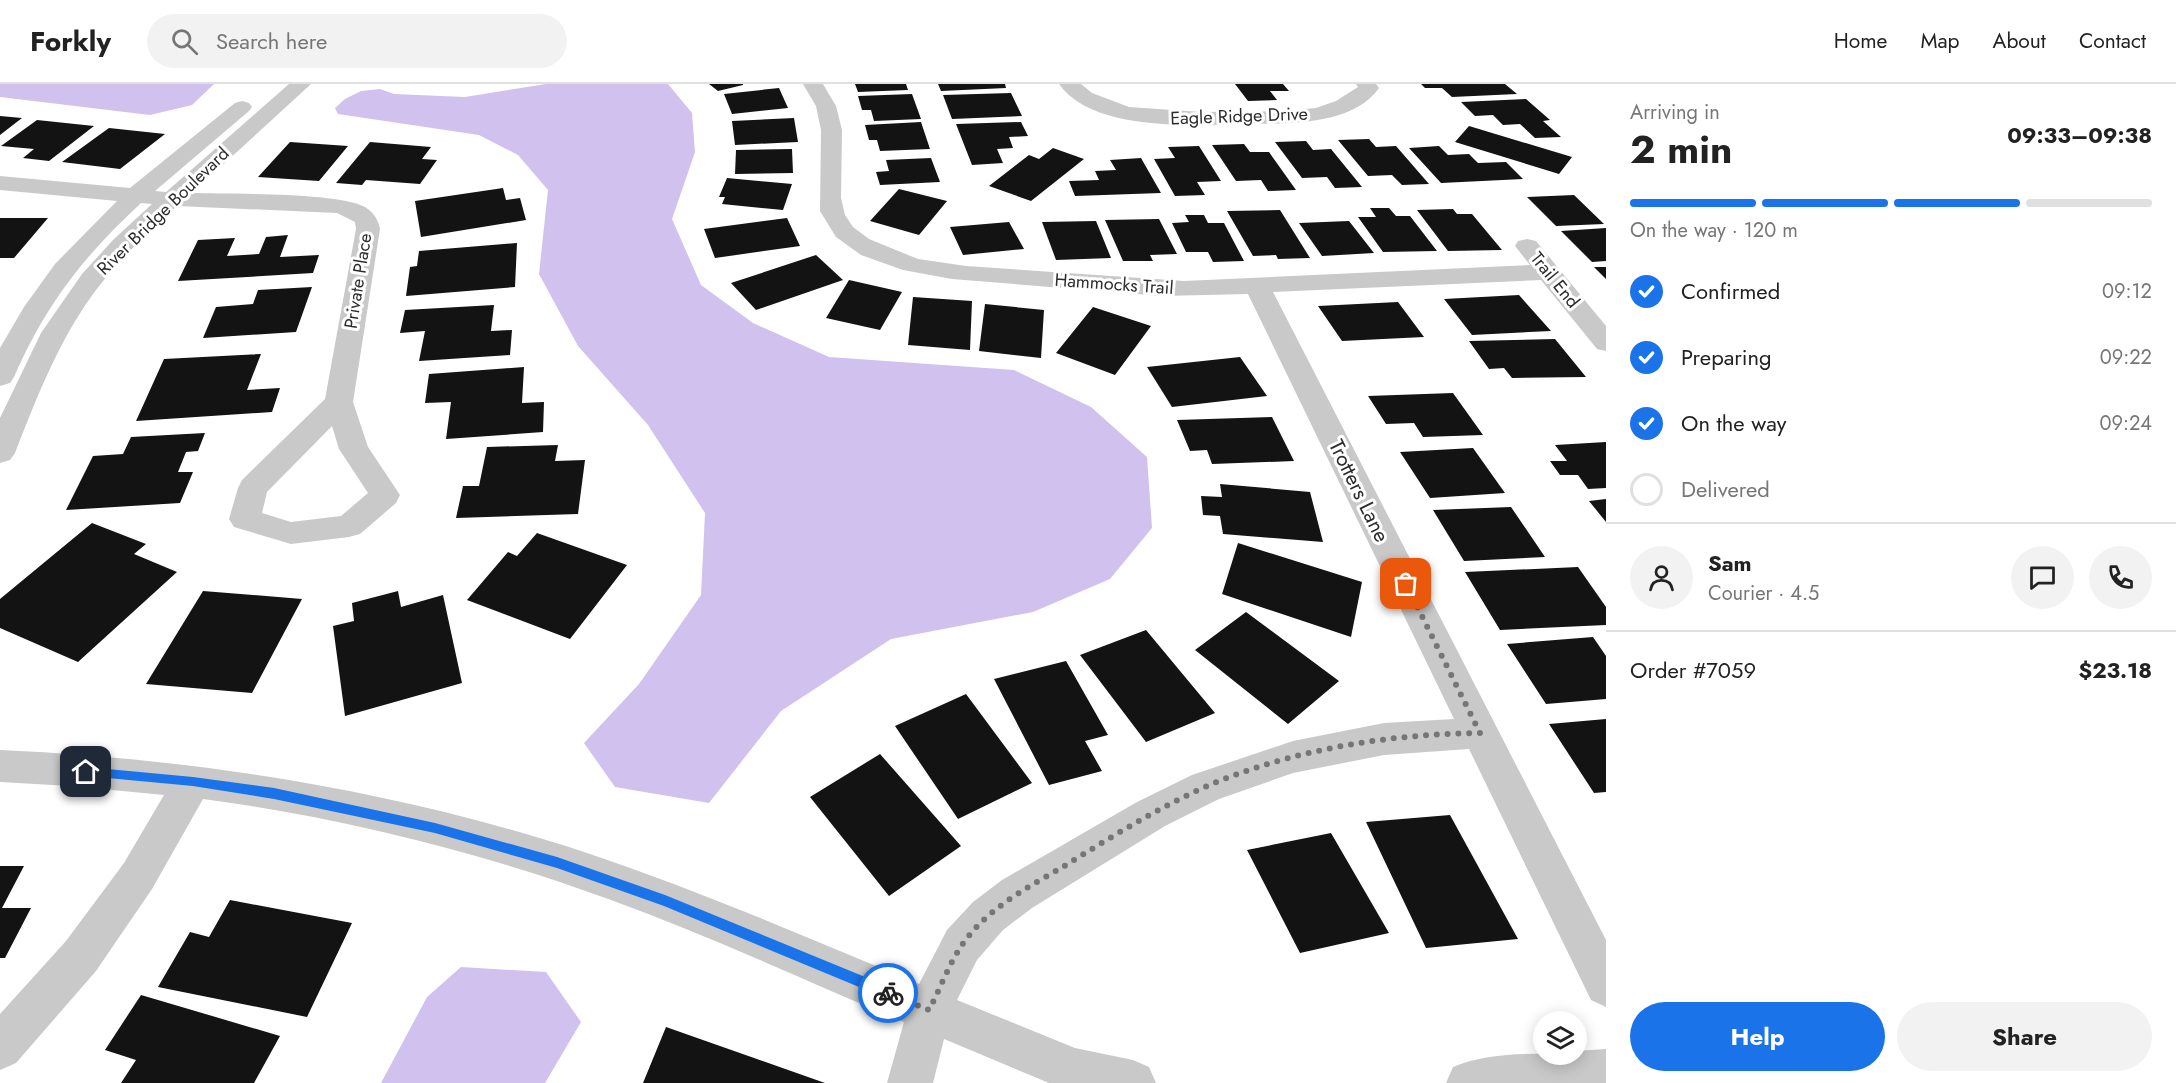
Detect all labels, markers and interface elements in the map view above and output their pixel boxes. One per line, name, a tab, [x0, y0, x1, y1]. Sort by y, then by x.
search box	[147, 14, 567, 68]
text: Forkly	[30, 21, 111, 62]
icon: search	[168, 25, 201, 58]
text: Search here	[216, 25, 327, 57]
text: Home	[1834, 26, 1887, 56]
text: Map	[1920, 26, 1960, 56]
text: About	[1993, 26, 2046, 56]
text: Contact	[2079, 26, 2146, 56]
text: Arriving in	[1630, 98, 1720, 127]
street label: Eagle Ridge Drive	[1170, 101, 1308, 131]
text: 09:33–09:38	[2007, 119, 2152, 151]
text: 2 min	[1630, 121, 1732, 178]
street label: River Bridge Boulevard	[91, 141, 235, 281]
text: On the way · 120 m	[1630, 216, 1798, 245]
street label: Private Place	[338, 231, 378, 331]
street label: Trail End	[1524, 246, 1586, 314]
street label: Hammocks Trail	[1054, 267, 1174, 301]
icon: check	[1630, 275, 1663, 308]
text: Confirmed	[1681, 275, 1780, 307]
text: 09:12	[2102, 277, 2152, 306]
icon: check	[1630, 341, 1663, 374]
text: Preparing	[1681, 341, 1772, 373]
text: 09:22	[2100, 343, 2152, 372]
icon: check	[1630, 407, 1663, 440]
text: On the way	[1681, 407, 1786, 439]
text: 09:24	[2099, 409, 2152, 438]
street label: Trotters Lane	[1321, 435, 1397, 547]
text: Delivered	[1681, 473, 1770, 505]
button: person	[1630, 546, 1693, 609]
button: chat	[2011, 546, 2074, 609]
button: phone	[2089, 546, 2152, 609]
text: Sam	[1708, 547, 1752, 579]
pin	[1380, 558, 1431, 609]
icon: bag	[1389, 567, 1422, 600]
text: Courier · 4.5	[1708, 579, 1819, 608]
text: Order #7059	[1630, 654, 1756, 686]
text: $23.18	[2078, 654, 2152, 686]
pin	[60, 746, 111, 797]
icon: home	[69, 755, 102, 788]
courier	[858, 963, 918, 1023]
icon: bike	[872, 977, 905, 1010]
button: Help	[1630, 1002, 1885, 1071]
button: Share	[1897, 1002, 2152, 1071]
map controls	[1533, 1011, 1587, 1065]
button: layers	[1533, 1011, 1587, 1065]

